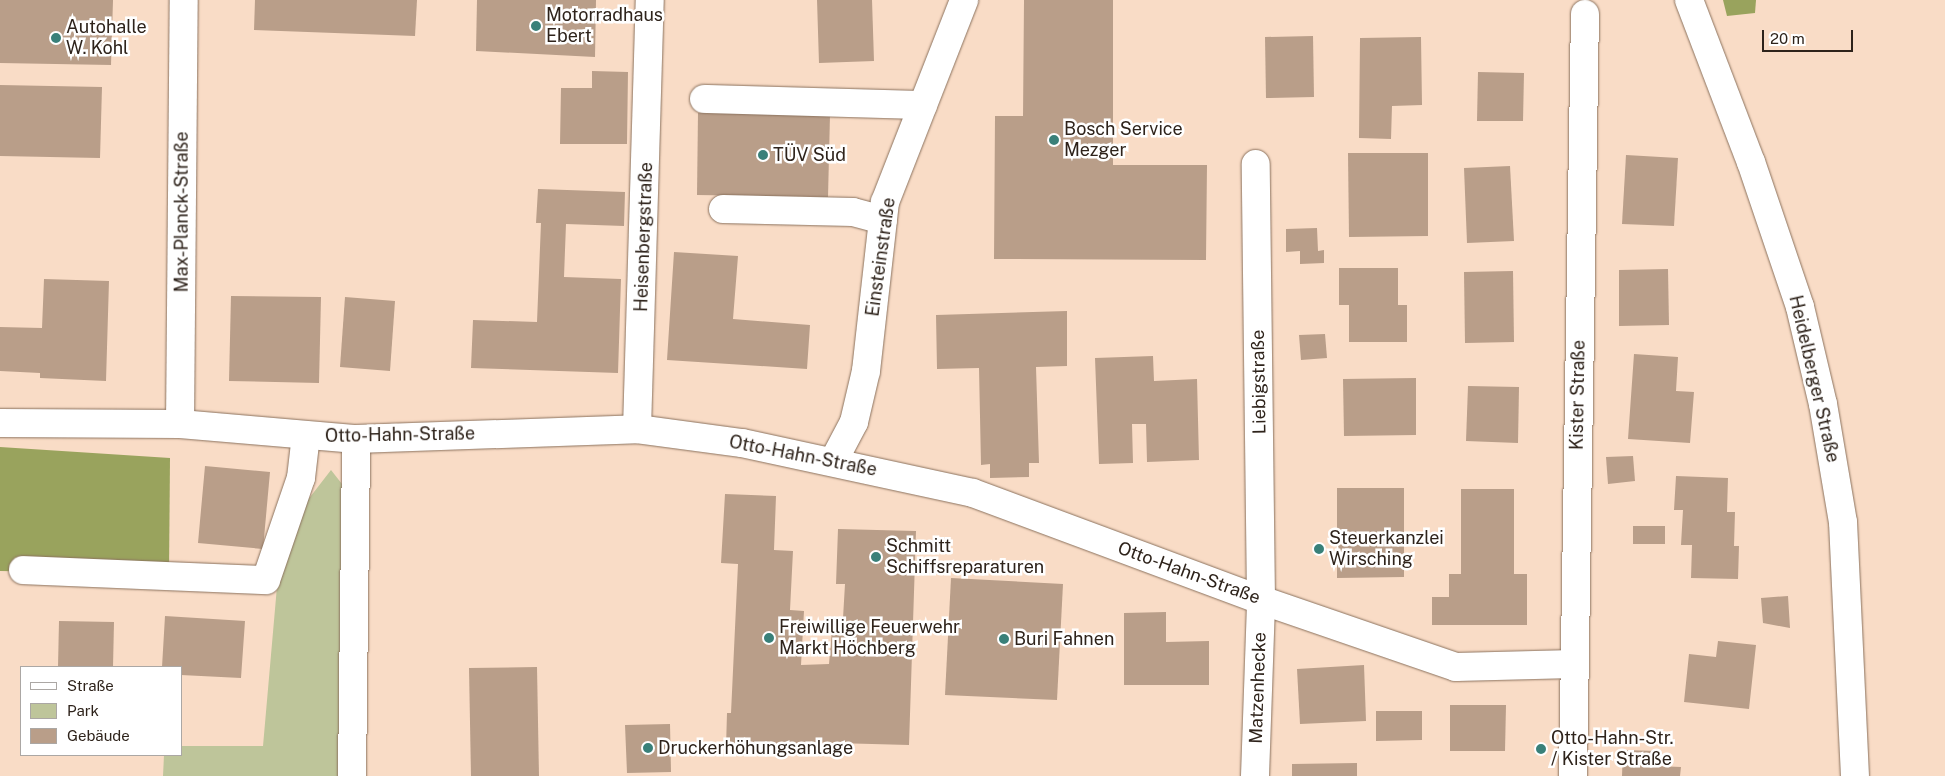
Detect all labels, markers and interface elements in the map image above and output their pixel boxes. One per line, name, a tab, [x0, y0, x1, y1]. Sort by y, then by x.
place label: Motorradhaus Ebert	[546, 5, 663, 48]
place label: Autohalle W. Kohl	[66, 17, 147, 59]
marker: Motorradhaus Ebert	[530, 20, 542, 32]
scale bar	[1765, 20, 1856, 52]
text: 20 m	[1770, 30, 1805, 47]
marker: Autohalle W. Kohl	[50, 32, 62, 44]
place label: Bosch Service Mezger	[1064, 119, 1183, 162]
street label: Max-Planck-Straße	[171, 132, 193, 292]
marker: Bosch Service Mezger	[1048, 134, 1060, 146]
place label: TÜV Süd	[773, 144, 846, 166]
marker: TÜV Süd	[757, 149, 769, 161]
street label: Heisenbergstraße	[631, 162, 657, 312]
street label: Einsteinstraße	[862, 196, 900, 318]
street label: Heidelberger Straße	[1784, 293, 1844, 465]
street label: Liebigstraße	[1247, 330, 1271, 434]
street label: Kister Straße	[1566, 340, 1590, 450]
street label: Otto-Hahn-Straße	[325, 423, 475, 447]
street label: Otto-Hahn-Straße	[727, 431, 879, 481]
place label: Steuerkanzlei Wirsching	[1329, 528, 1444, 570]
place label: Schmitt Schiffsreparaturen	[886, 536, 1044, 578]
street label: Otto-Hahn-Straße	[1115, 537, 1263, 609]
marker: Steuerkanzlei Wirsching	[1313, 543, 1325, 555]
marker: Schmitt Schiffsreparaturen	[870, 551, 882, 563]
place label: Freiwillige Feuerwehr Markt Höchberg	[779, 617, 960, 660]
place label: Buri Fahnen	[1014, 628, 1114, 650]
marker: Freiwillige Feuerwehr Markt Höchberg	[763, 632, 775, 644]
street label: Matzenhecke	[1245, 632, 1271, 744]
marker: Buri Fahnen	[998, 633, 1010, 645]
legend	[20, 666, 182, 756]
text: Straße	[67, 677, 114, 694]
text: Park	[67, 702, 99, 719]
text: Gebäude	[67, 727, 130, 744]
place label: Otto-Hahn-Str. / Kister Straße	[1551, 728, 1673, 771]
place label: Druckerhöhungsanlage	[658, 737, 853, 759]
marker: Druckerhöhungsanlage	[642, 742, 654, 754]
marker: Otto-Hahn-Str. / Kister Straße	[1535, 743, 1547, 755]

